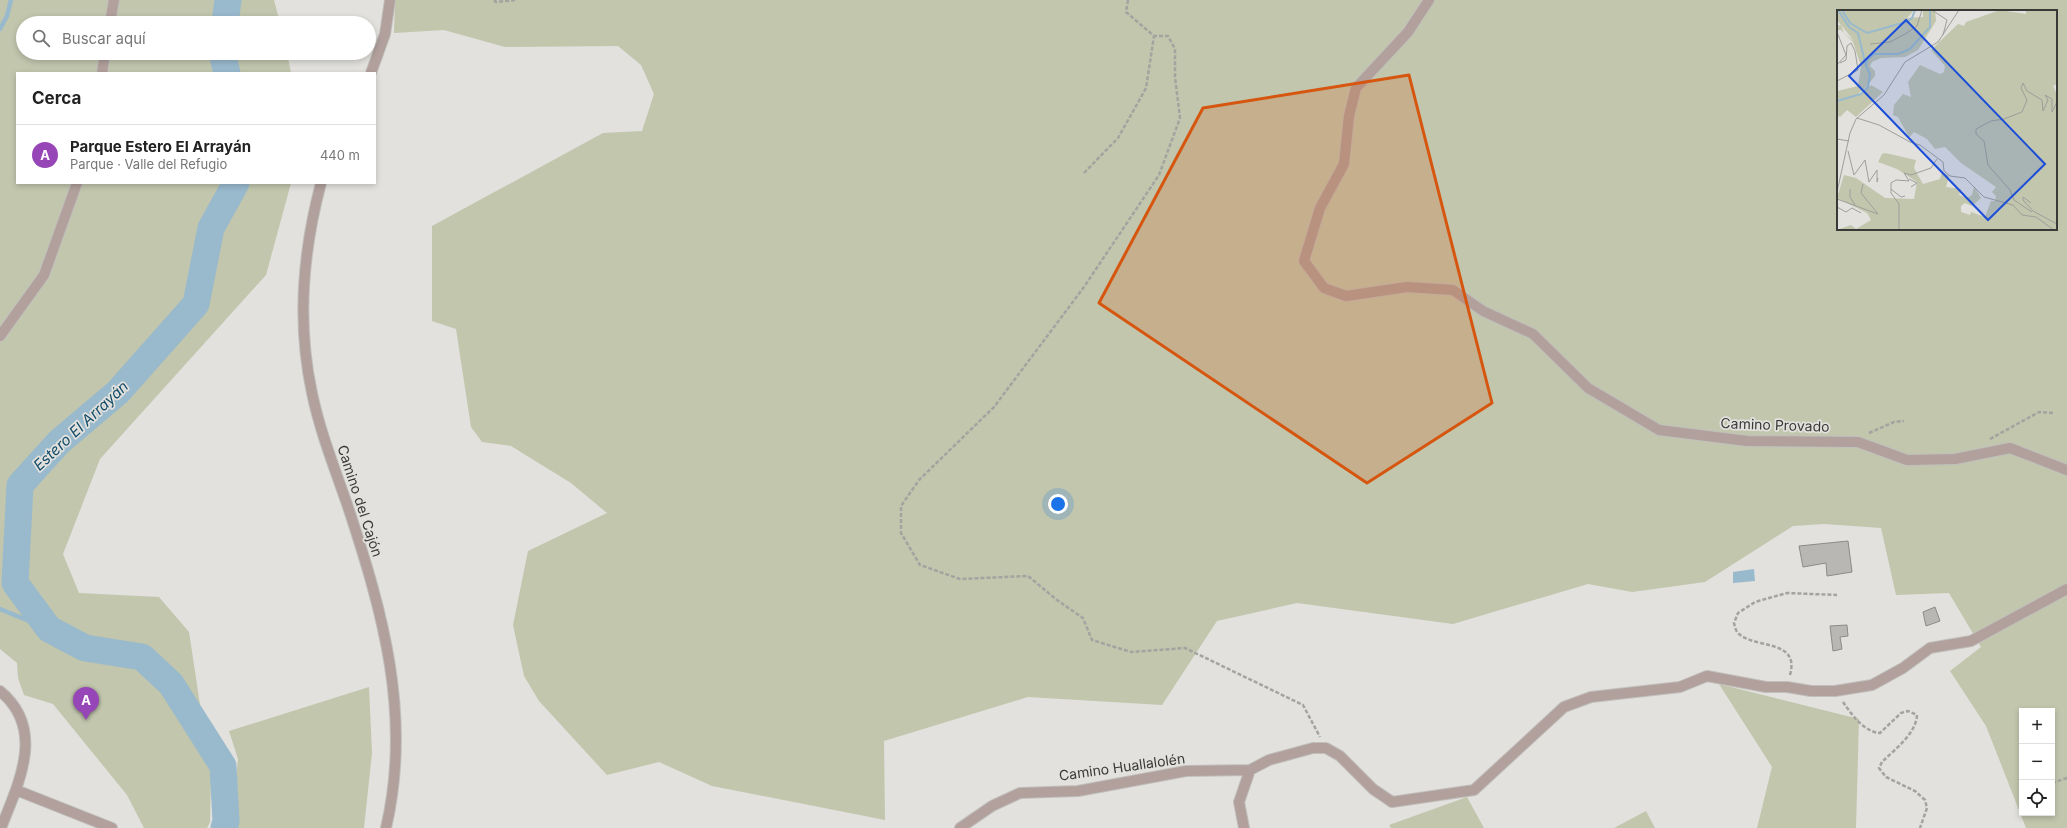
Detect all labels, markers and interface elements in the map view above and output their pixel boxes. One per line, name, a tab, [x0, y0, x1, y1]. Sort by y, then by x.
inset map	[1837, 10, 2057, 230]
search box	[16, 16, 376, 60]
icon: search	[30, 27, 52, 49]
text: Buscar aquí	[62, 29, 146, 48]
text: Cerca	[32, 88, 81, 108]
text: Parque Estero El Arrayán	[70, 137, 251, 156]
text: A	[40, 147, 50, 163]
text: 440 m	[320, 147, 360, 163]
text: Parque · Valle del Refugio	[70, 156, 227, 172]
water label: Estero El Arrayán	[29, 377, 132, 474]
street label: Camino Provado	[1720, 414, 1830, 435]
street label: Camino del Cajón	[334, 443, 387, 559]
your location	[1048, 494, 1068, 514]
pin: A	[73, 687, 99, 720]
map controls	[2019, 708, 2055, 816]
button: +	[2019, 708, 2055, 744]
button: −	[2019, 744, 2055, 780]
street label: Camino Huallalolén	[1058, 749, 1186, 784]
button: locate	[2019, 780, 2055, 816]

